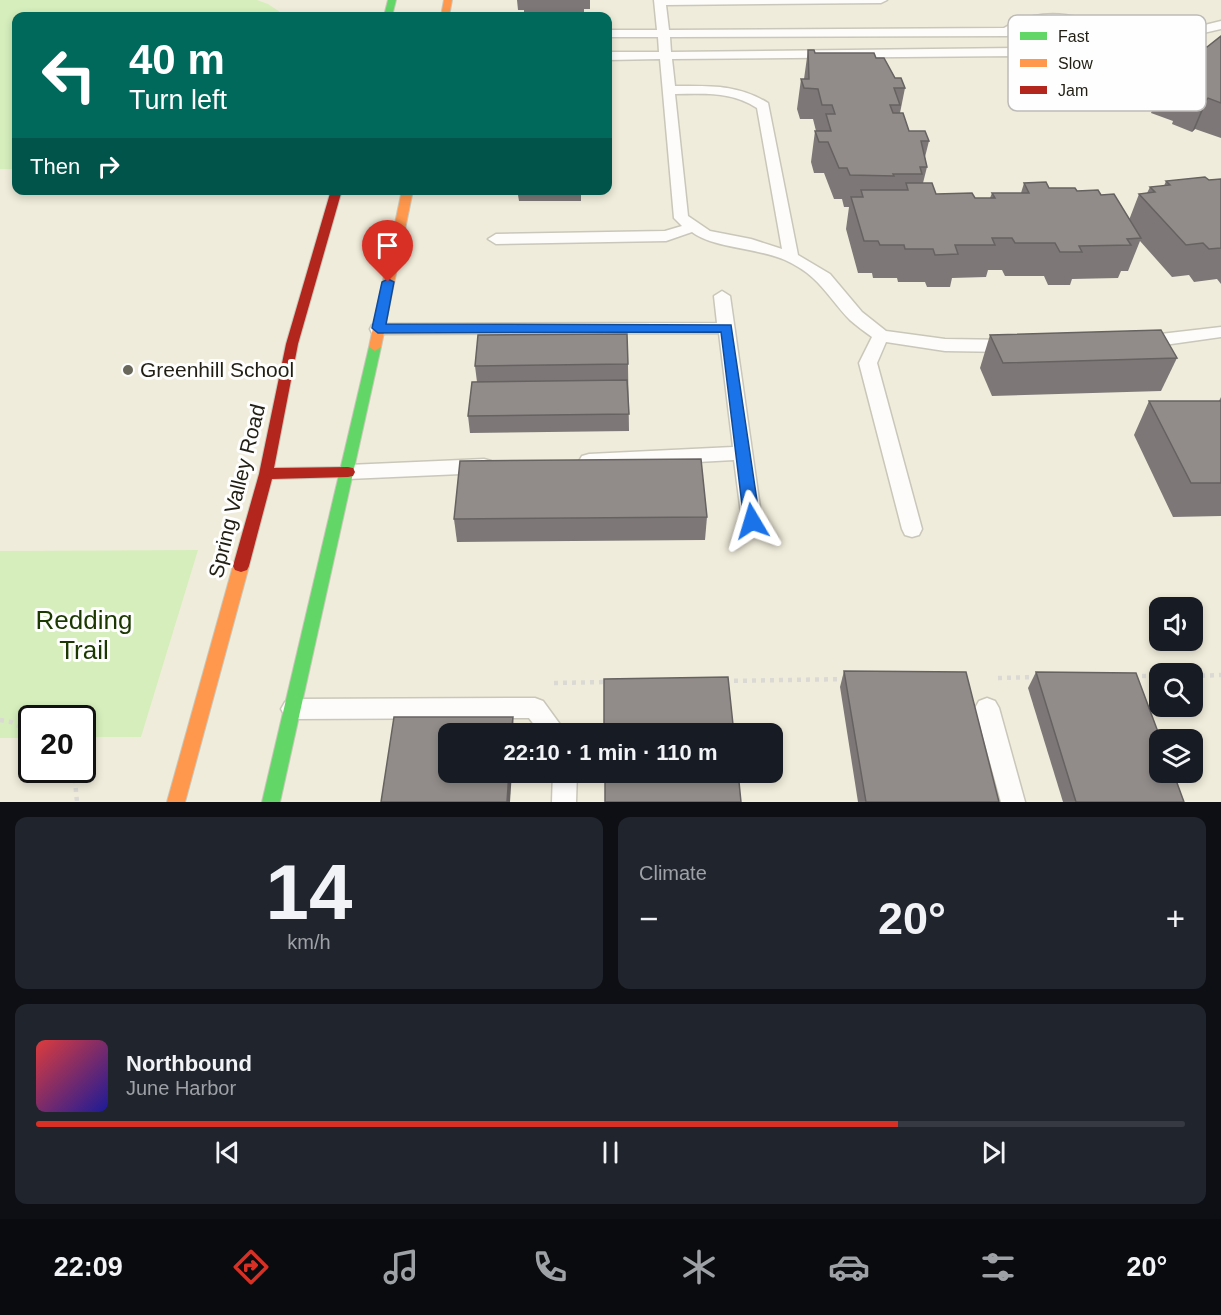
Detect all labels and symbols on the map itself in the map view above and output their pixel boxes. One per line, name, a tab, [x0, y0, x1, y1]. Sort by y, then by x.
legend	[1008, 15, 1206, 111]
text: Fast	[1058, 28, 1090, 45]
text: Slow	[1058, 55, 1093, 72]
text: Jam	[1058, 82, 1088, 99]
pin	[362, 220, 413, 282]
place label: Greenhill School	[140, 358, 294, 381]
marker: Greenhill School	[121, 363, 135, 377]
street label: Spring Valley Road	[204, 402, 269, 580]
position arrow	[720, 489, 784, 553]
park label: Redding Trail	[36, 605, 132, 665]
speed limit sign: 20	[18, 705, 96, 783]

